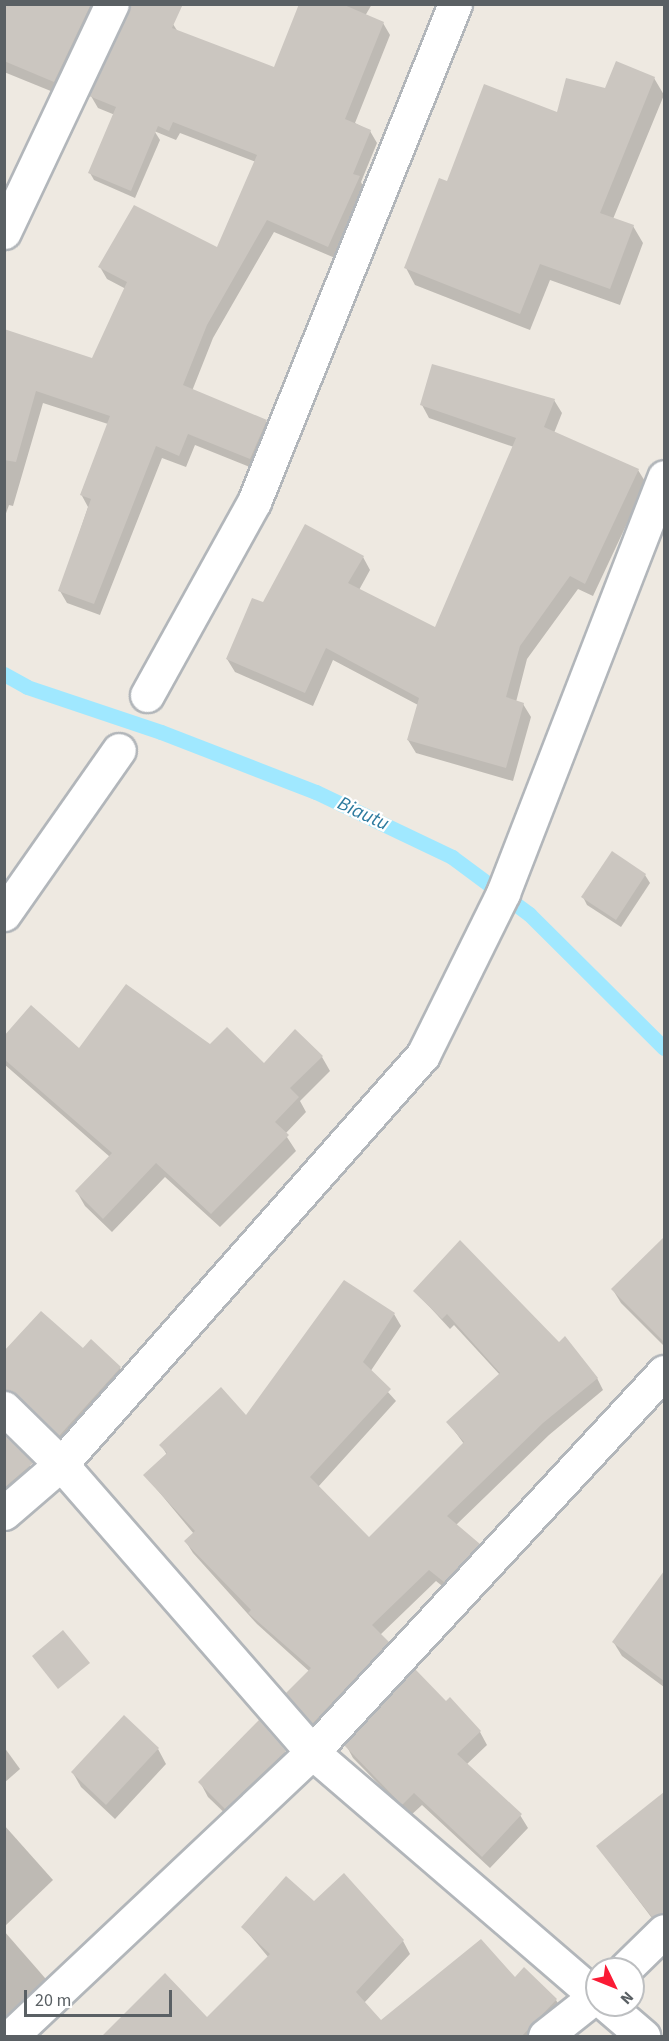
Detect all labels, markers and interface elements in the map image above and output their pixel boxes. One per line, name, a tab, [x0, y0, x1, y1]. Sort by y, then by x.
water label: Biautu	[333, 792, 393, 836]
north arrow	[585, 1957, 645, 2017]
scale bar	[27, 1978, 176, 2016]
text: N	[615, 1987, 638, 2009]
text: 20 m	[35, 1988, 71, 2013]

